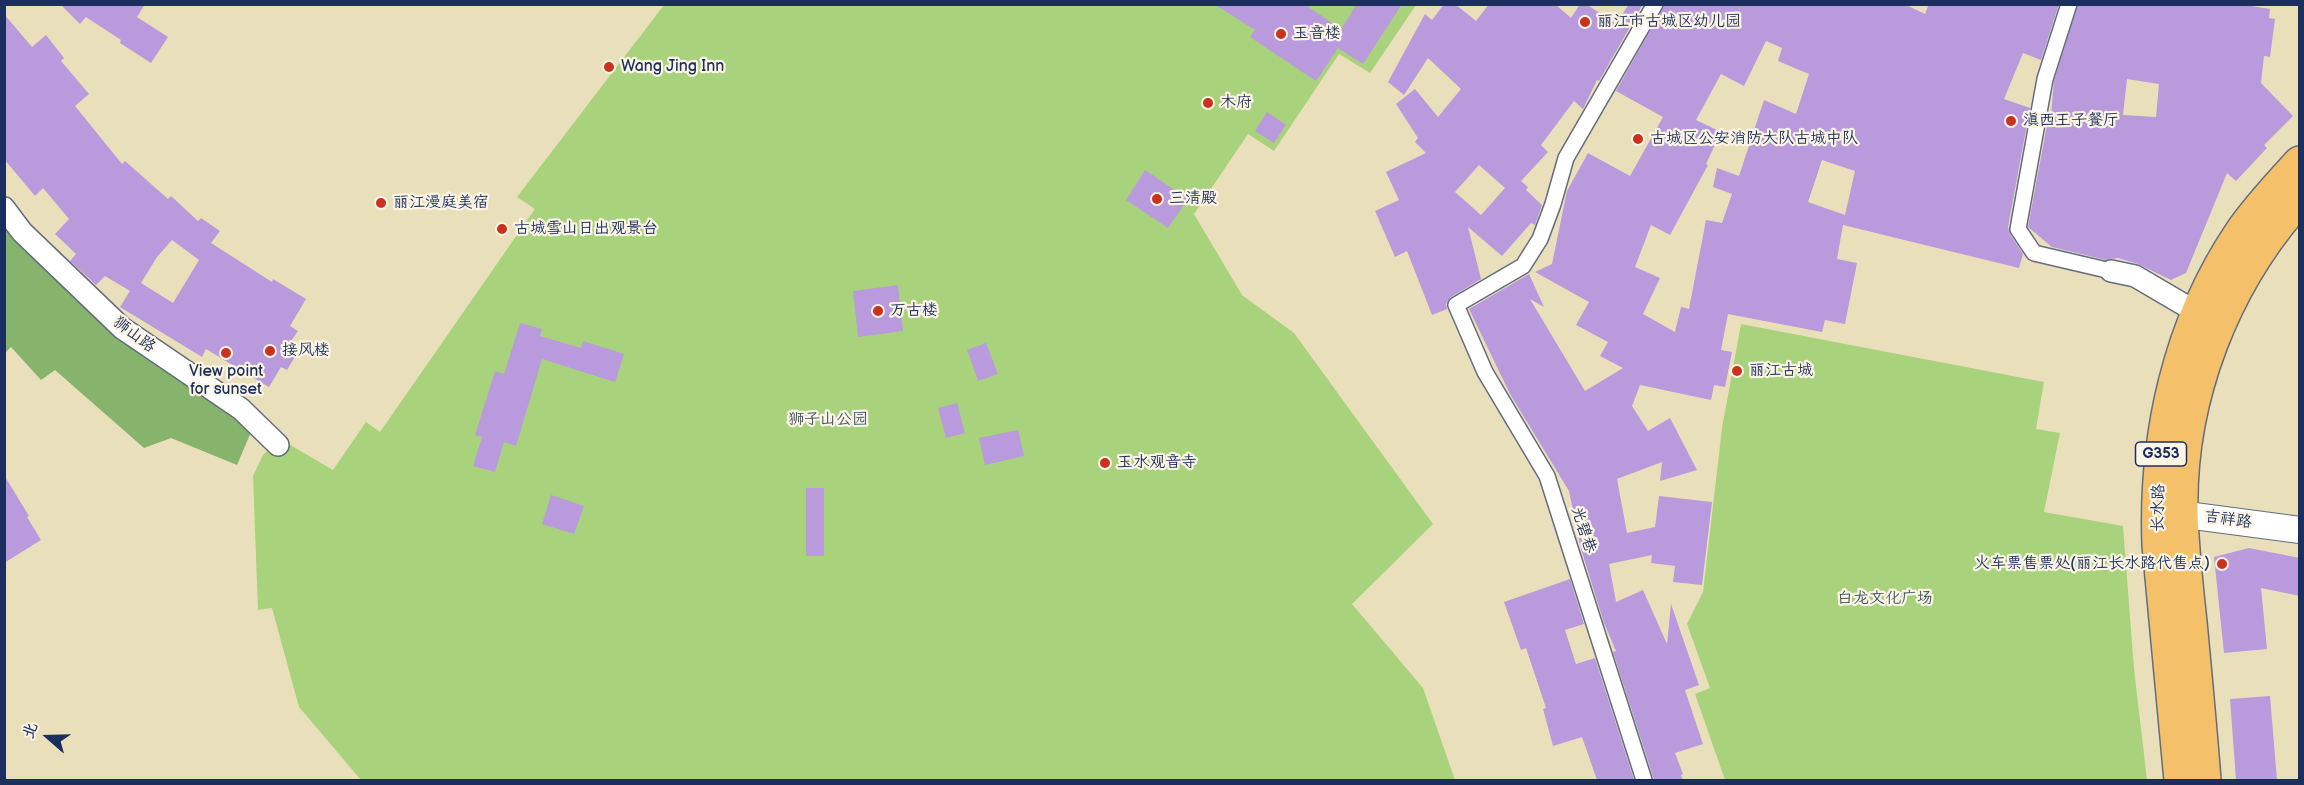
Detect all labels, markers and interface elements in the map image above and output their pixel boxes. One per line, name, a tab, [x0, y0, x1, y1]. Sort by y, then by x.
place label: 丽江市古城区幼儿园	[1597, 12, 1741, 32]
marker: 丽江市古城区幼儿园	[1578, 15, 1592, 29]
place label: 玉音楼	[1293, 24, 1341, 44]
marker: 玉音楼	[1274, 27, 1288, 41]
place label: Wang Jing Inn	[621, 57, 724, 77]
marker: Wang Jing Inn	[602, 60, 616, 74]
place label: 木府	[1220, 93, 1252, 113]
marker: 木府	[1201, 96, 1215, 110]
place label: 滇西王子餐厅	[2023, 111, 2119, 131]
marker: 滇西王子餐厅	[2004, 114, 2018, 128]
place label: 古城区公安消防大队古城中队	[1650, 129, 1858, 149]
marker: 古城区公安消防大队古城中队	[1631, 132, 1645, 146]
place label: 三清殿	[1169, 189, 1217, 209]
marker: 三清殿	[1150, 192, 1164, 206]
place label: 丽江漫庭美宿	[393, 193, 489, 213]
marker: 丽江漫庭美宿	[374, 196, 388, 210]
place label: 古城雪山日出观景台	[514, 219, 658, 239]
marker: 古城雪山日出观景台	[495, 222, 509, 236]
place label: 万古楼	[890, 301, 938, 321]
marker: 万古楼	[871, 304, 885, 318]
street label: 狮山路	[109, 313, 159, 357]
place label: 接风楼	[282, 341, 330, 361]
marker: 接风楼	[263, 344, 277, 358]
marker: View point for sunset	[219, 346, 233, 360]
place label: 丽江古城	[1749, 361, 1813, 381]
place label: View point for sunset	[189, 362, 263, 400]
marker: 丽江古城	[1730, 364, 1744, 378]
park label: 狮子山公园	[788, 410, 868, 430]
road number: G353	[2136, 442, 2186, 466]
place label: 玉水观音寺	[1117, 453, 1197, 473]
marker: 玉水观音寺	[1098, 456, 1112, 470]
street label: 长水路	[2149, 484, 2169, 532]
street label: 光碧巷	[1566, 504, 1600, 556]
street label: 吉祥路	[2203, 507, 2253, 533]
place label: 火车票售票处(丽江长水路代售点)	[1974, 554, 2210, 574]
marker: 火车票售票处(丽江长水路代售点)	[2215, 557, 2229, 571]
park label: 白龙文化广场	[1837, 589, 1933, 609]
north arrow	[18, 707, 78, 767]
text: 北	[19, 720, 42, 741]

